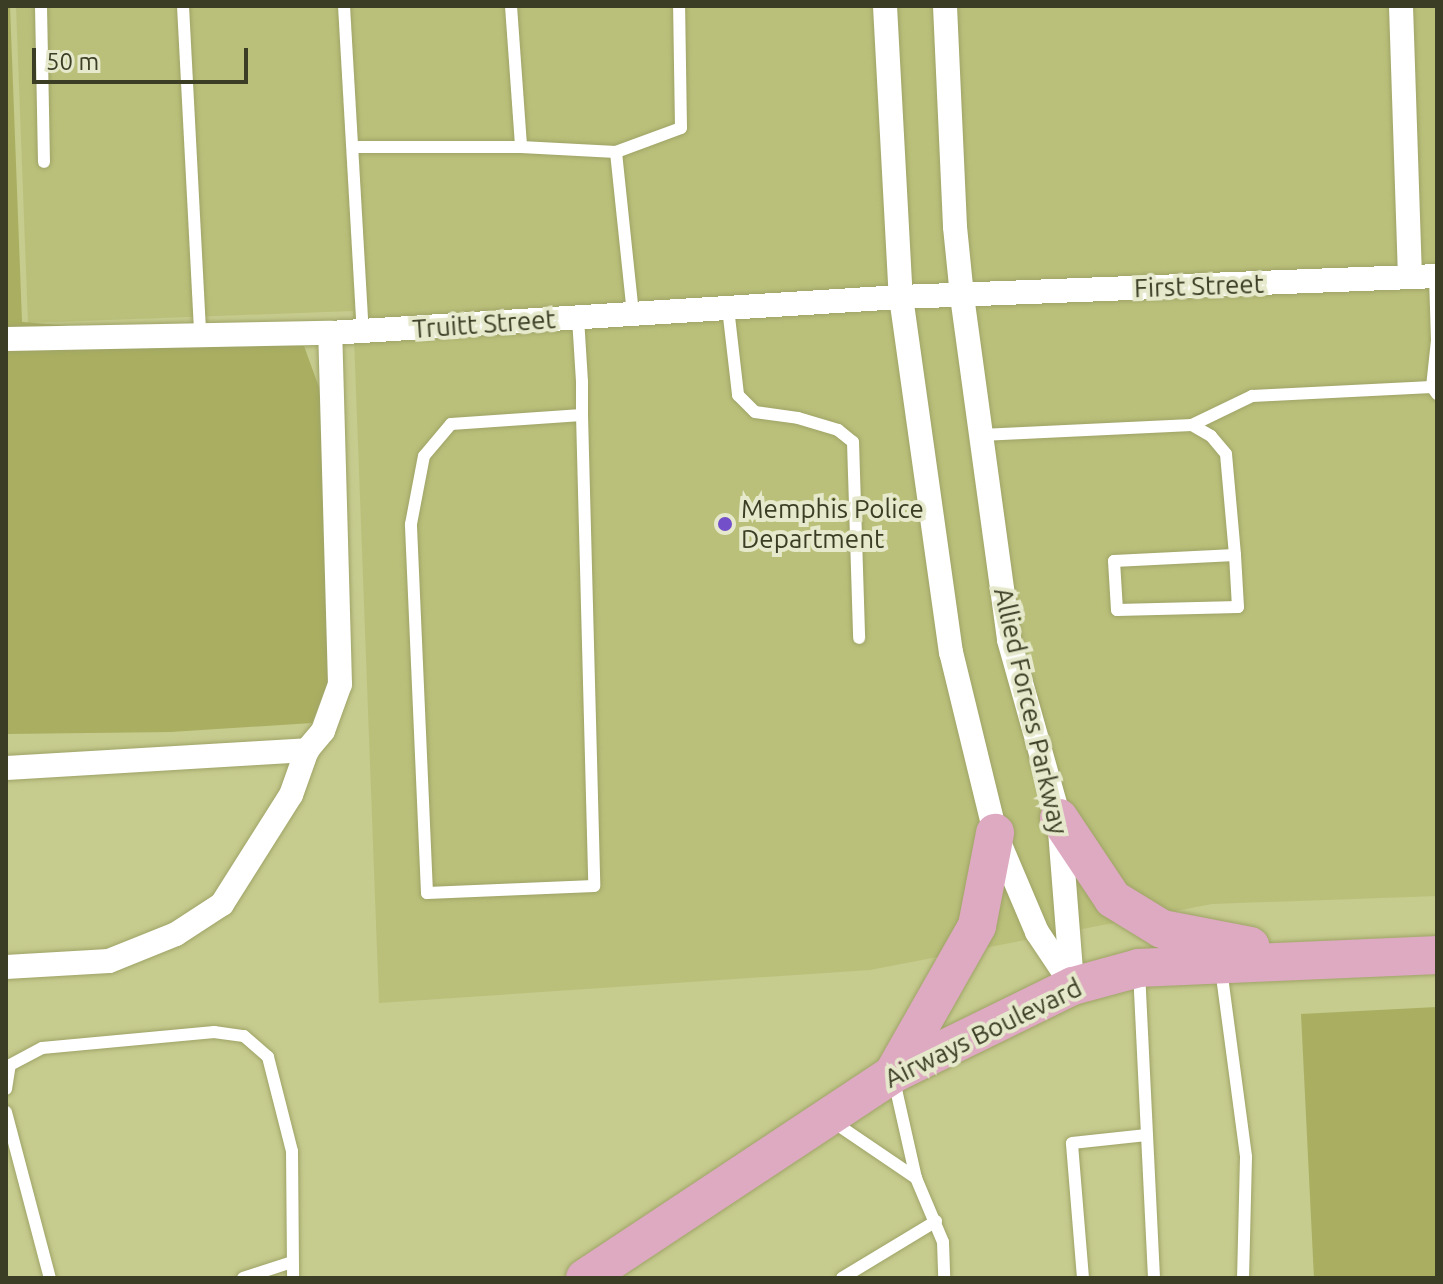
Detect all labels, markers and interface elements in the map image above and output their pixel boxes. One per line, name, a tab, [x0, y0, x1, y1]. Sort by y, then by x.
scale bar	[36, 32, 252, 82]
text: 50 m	[46, 48, 99, 75]
street label: First Street	[1134, 268, 1264, 304]
street label: Truitt Street	[411, 303, 557, 345]
place label: Memphis Police Department	[741, 493, 924, 554]
marker: Memphis Police Department	[716, 515, 734, 533]
street label: Allied Forces Parkway	[987, 585, 1075, 837]
street label: Airways Boulevard	[879, 972, 1087, 1094]

